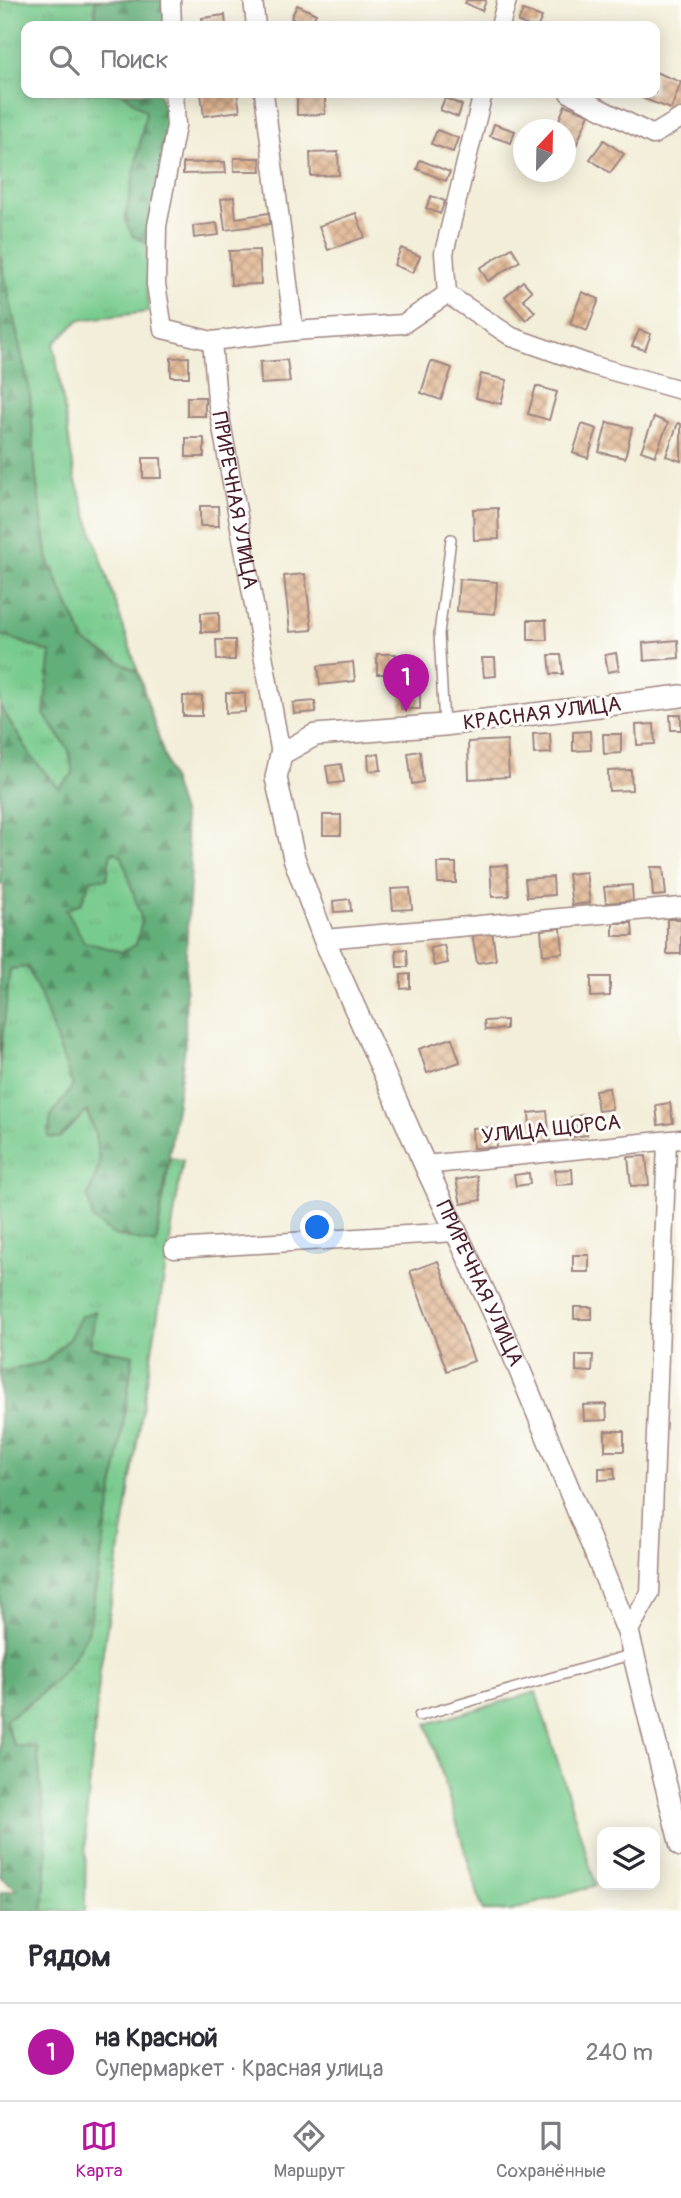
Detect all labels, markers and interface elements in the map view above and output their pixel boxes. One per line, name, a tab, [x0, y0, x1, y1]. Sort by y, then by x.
search box	[21, 21, 660, 98]
icon: search	[45, 41, 83, 79]
text: Поиск	[101, 44, 169, 76]
north arrow	[513, 119, 576, 182]
street label: ПРИРЕЧНАЯ УЛИЦА	[205, 409, 264, 591]
pin: 1	[383, 654, 429, 712]
street label: КРАСНАЯ УЛИЦА	[461, 690, 623, 737]
street label: УЛИЦА ЩОРСА	[480, 1109, 622, 1150]
street label: ПРИРЕЧНАЯ УЛИЦА	[429, 1196, 530, 1370]
your location	[300, 1210, 334, 1244]
map controls	[597, 1827, 660, 1890]
button: layers	[597, 1827, 660, 1890]
text: Рядом	[28, 1938, 111, 1975]
text: на Красной	[95, 2022, 218, 2054]
text: 1	[47, 2038, 56, 2067]
text: 240 m	[586, 2038, 653, 2067]
text: Супермаркет · Красная улица	[95, 2054, 383, 2083]
tab: Карта	[75, 2117, 123, 2183]
tab: Маршрут	[274, 2117, 345, 2183]
tab: Сохранённые	[496, 2117, 606, 2183]

